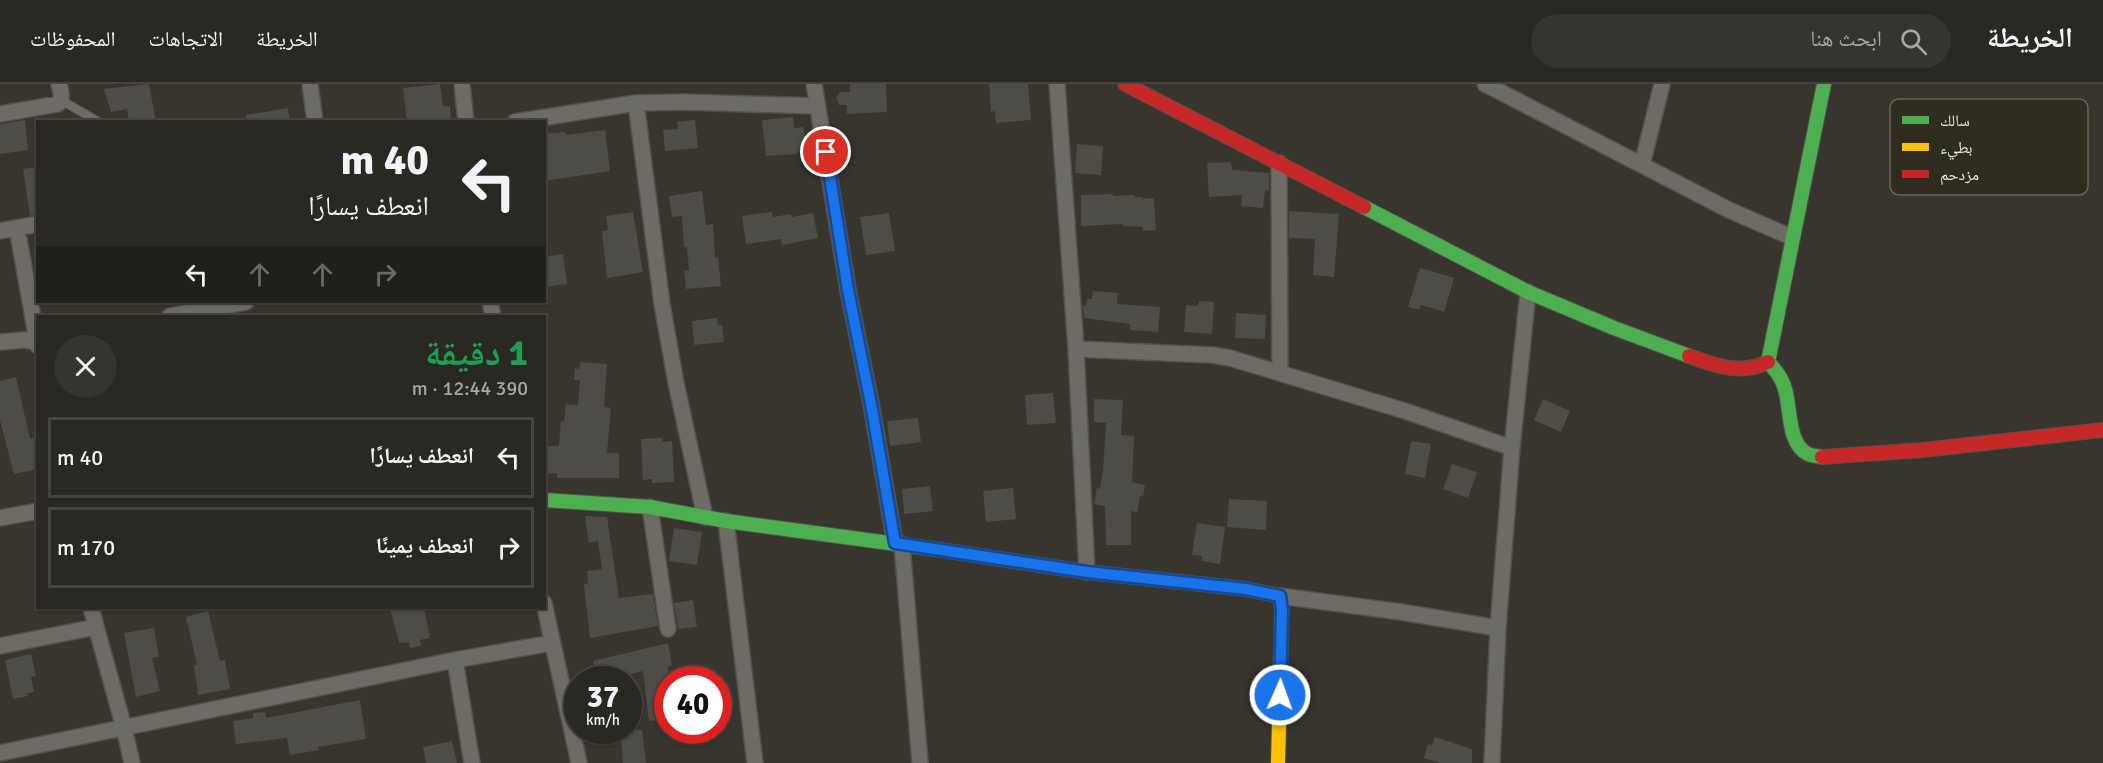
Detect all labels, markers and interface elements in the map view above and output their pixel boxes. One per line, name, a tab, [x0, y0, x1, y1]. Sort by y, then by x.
search box	[1531, 14, 1951, 68]
text: الخريطة	[1987, 21, 2073, 55]
text: ابحث هنا	[1810, 25, 1882, 52]
icon: search	[1897, 25, 1930, 58]
text: المحفوظات	[30, 26, 115, 52]
text: الاتجاهات	[148, 26, 223, 52]
text: الخريطة	[256, 26, 318, 52]
legend	[1890, 99, 2088, 195]
text: سالك	[1940, 111, 1970, 131]
pin	[800, 126, 851, 177]
text: 40 m	[340, 135, 429, 186]
icon: arrive	[809, 135, 842, 168]
text: بطيء	[1940, 138, 1972, 160]
icon: left	[450, 144, 528, 222]
text: مزدحم	[1940, 165, 1979, 185]
text: انعطف يسارًا	[308, 190, 429, 223]
icon: left	[180, 258, 213, 291]
icon: ahead	[243, 258, 276, 291]
icon: ahead	[306, 258, 339, 291]
icon: right	[369, 258, 402, 291]
text: 1 دقيقة	[425, 331, 528, 376]
button: close	[54, 335, 117, 398]
text: 390 m · 12:44	[412, 376, 528, 401]
icon: left	[492, 441, 525, 474]
text: انعطف يسارًا	[369, 442, 474, 469]
text: 40 m	[57, 444, 103, 471]
icon: right	[492, 531, 525, 564]
text: انعطف يمينًا	[376, 532, 474, 559]
text: 170 m	[57, 534, 115, 561]
position arrow	[1248, 663, 1312, 727]
speed limit sign: 40	[654, 666, 732, 744]
text: 37	[587, 679, 619, 716]
text: km/h	[586, 711, 620, 729]

